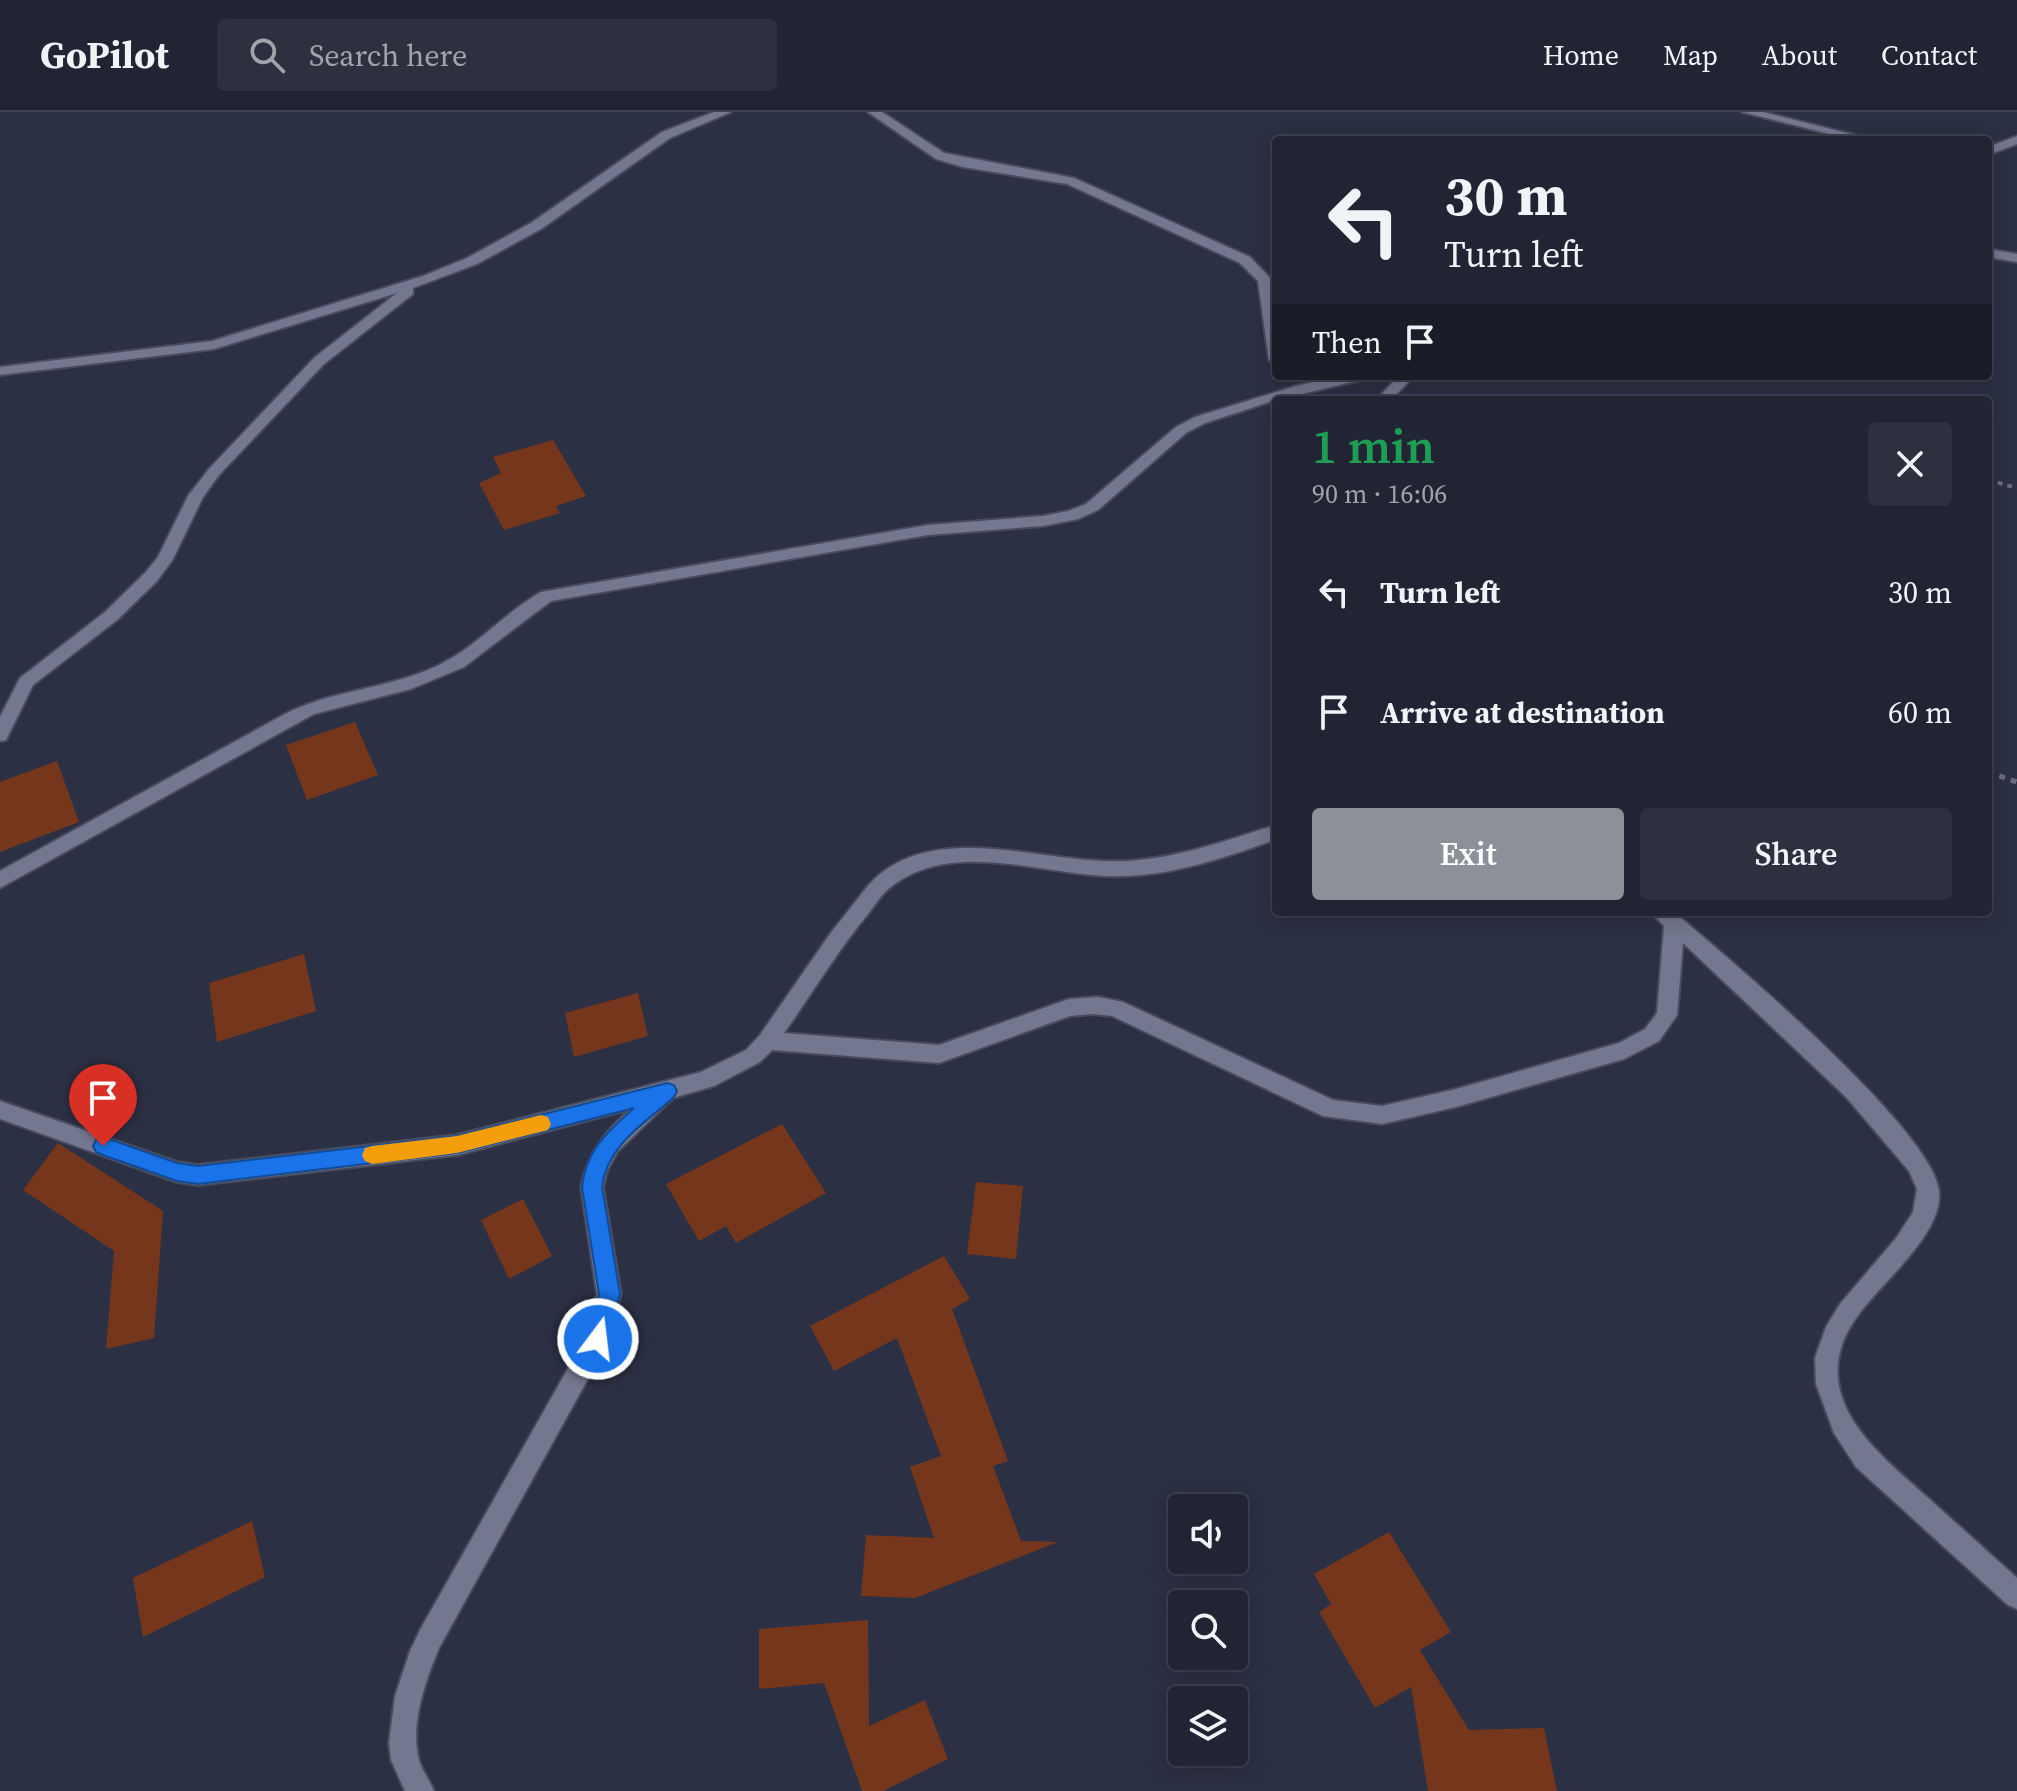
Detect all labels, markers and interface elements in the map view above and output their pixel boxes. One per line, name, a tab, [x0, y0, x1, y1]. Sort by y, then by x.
search box	[217, 19, 777, 91]
text: GoPilot	[40, 29, 169, 81]
icon: search	[245, 33, 289, 77]
text: Search here	[309, 35, 467, 76]
text: Home	[1543, 36, 1619, 74]
text: Map	[1663, 36, 1718, 74]
text: About	[1762, 36, 1837, 74]
text: Contact	[1881, 36, 1977, 74]
text: 30 m	[1444, 157, 1567, 234]
icon: left	[1312, 168, 1416, 272]
text: Turn left	[1444, 230, 1583, 279]
icon: arrive	[1398, 320, 1442, 364]
text: Then	[1312, 322, 1382, 363]
text: 1 min	[1312, 413, 1435, 479]
button: close	[1868, 422, 1952, 506]
text: 90 m · 16:06	[1312, 476, 1447, 512]
icon: left	[1312, 570, 1356, 614]
text: Turn left	[1380, 572, 1500, 613]
text: 30 m	[1888, 572, 1952, 613]
icon: arrive	[1312, 690, 1356, 734]
text: Arrive at destination	[1380, 692, 1665, 733]
text: 60 m	[1888, 692, 1952, 733]
button: Exit	[1312, 808, 1624, 900]
button: Share	[1640, 808, 1952, 900]
pin	[69, 1064, 137, 1146]
icon: arrive	[81, 1076, 125, 1120]
position arrow	[556, 1297, 640, 1381]
map controls	[1168, 1494, 1248, 1766]
button: sound	[1168, 1494, 1248, 1574]
button: search	[1168, 1590, 1248, 1670]
button: layers	[1168, 1686, 1248, 1766]

